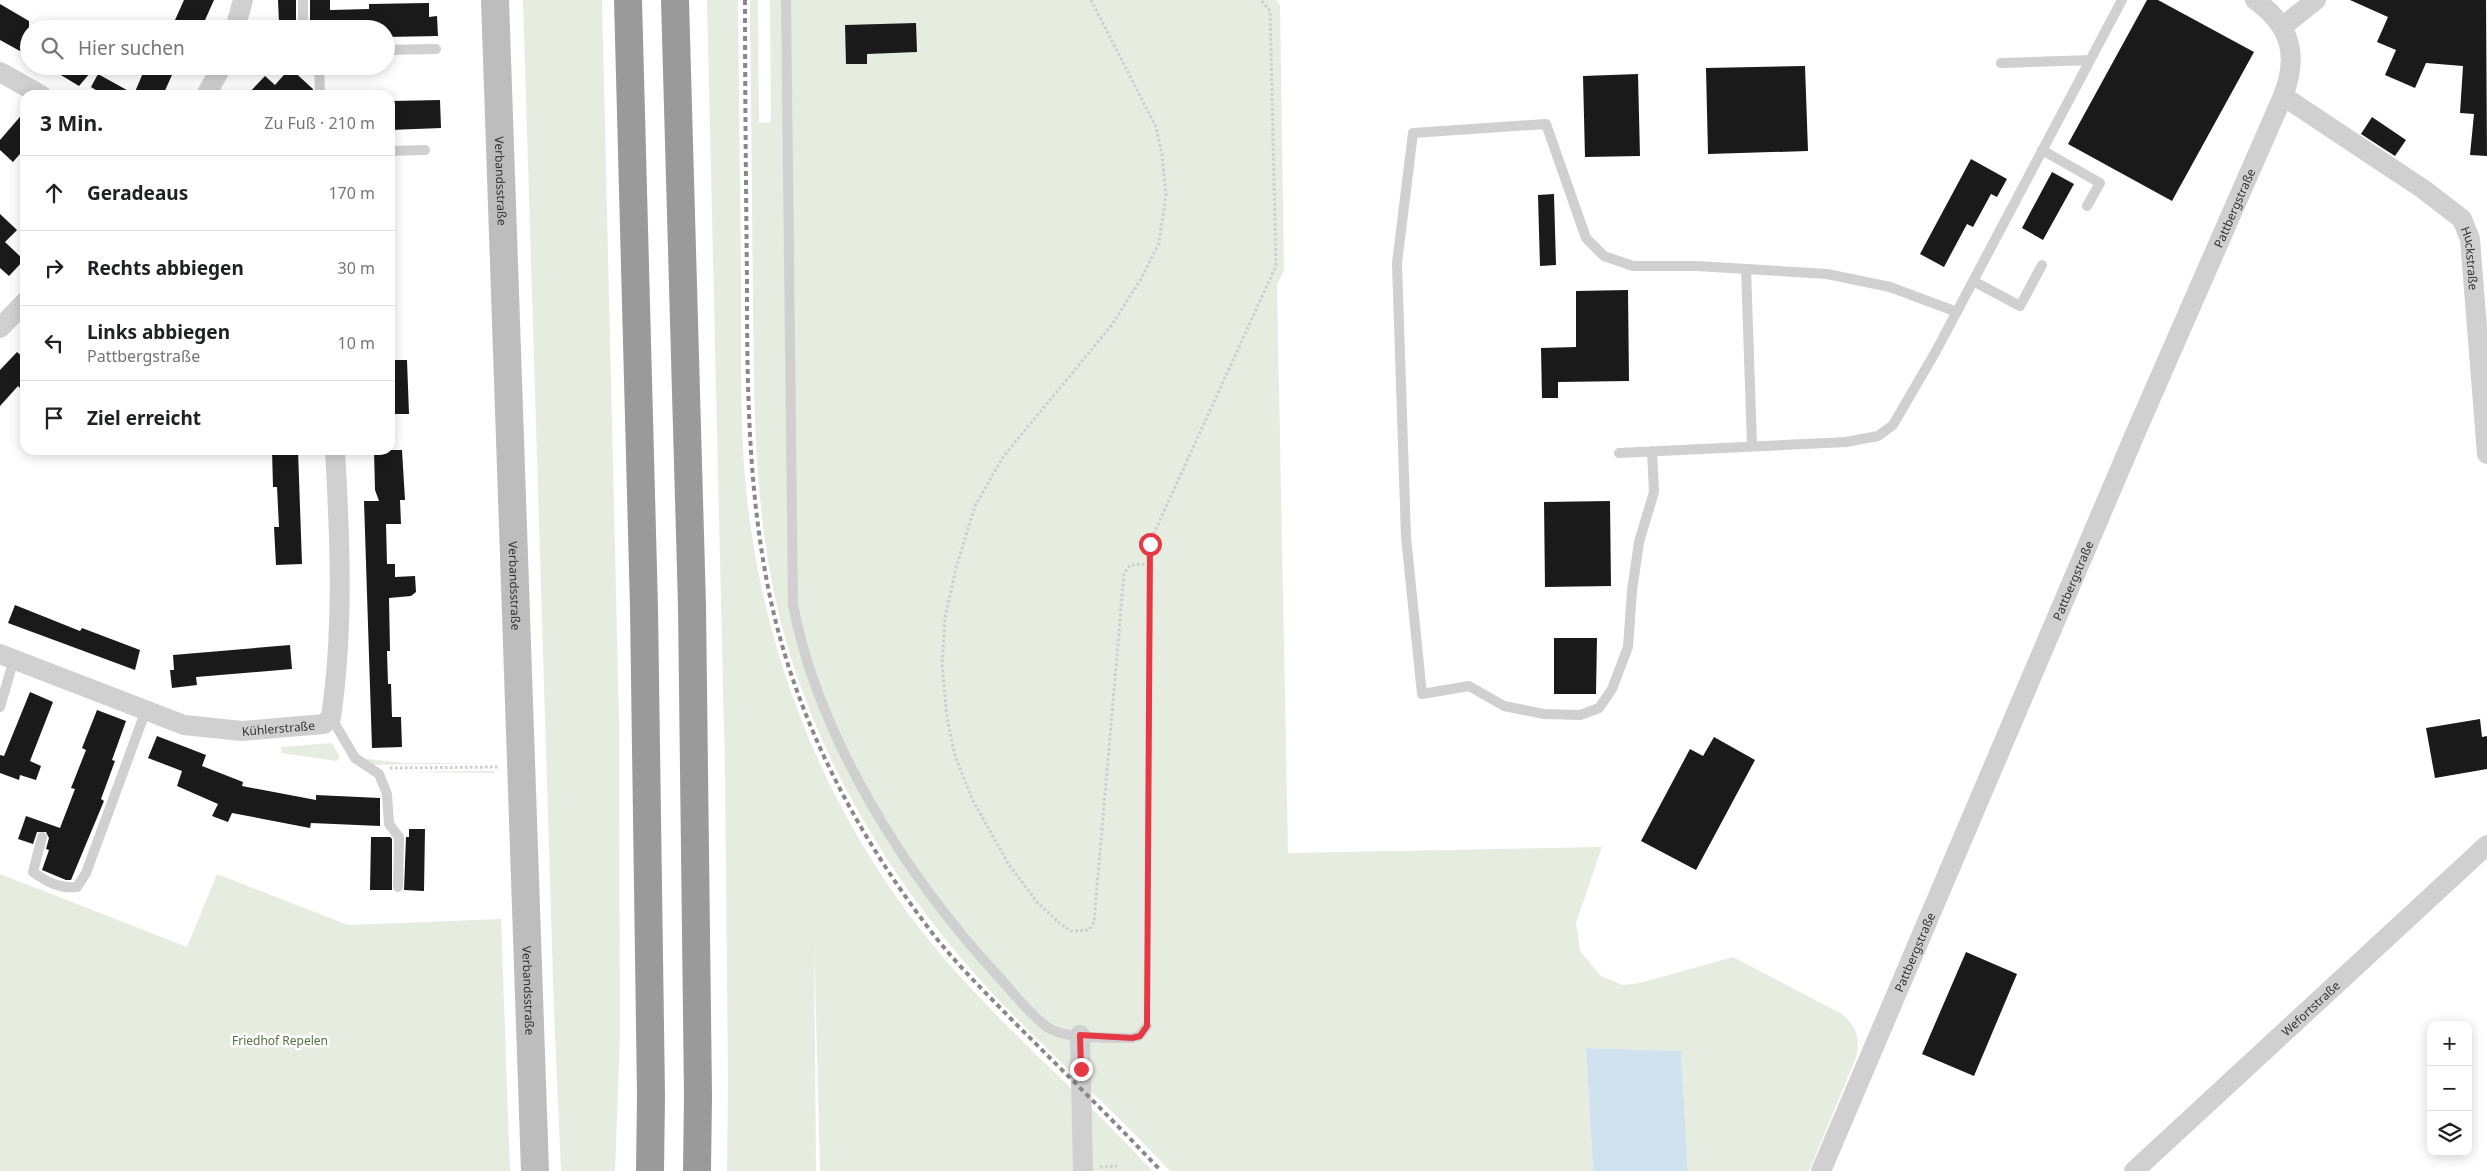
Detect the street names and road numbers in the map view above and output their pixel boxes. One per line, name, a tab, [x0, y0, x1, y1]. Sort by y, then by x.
street label: Verbandsstraße	[491, 136, 511, 226]
street label: Pattbergstraße	[2209, 165, 2259, 250]
street label: Huckstraße	[2457, 224, 2483, 291]
street label: Pattbergstraße	[2048, 538, 2097, 623]
street label: Verbandsstraße	[505, 541, 525, 631]
street label: Kühlerstraße	[241, 716, 316, 739]
street label: Pattbergstraße	[1890, 909, 1939, 994]
street label: Verbandsstraße	[519, 946, 539, 1036]
street label: Wefortstraße	[2277, 977, 2344, 1040]

